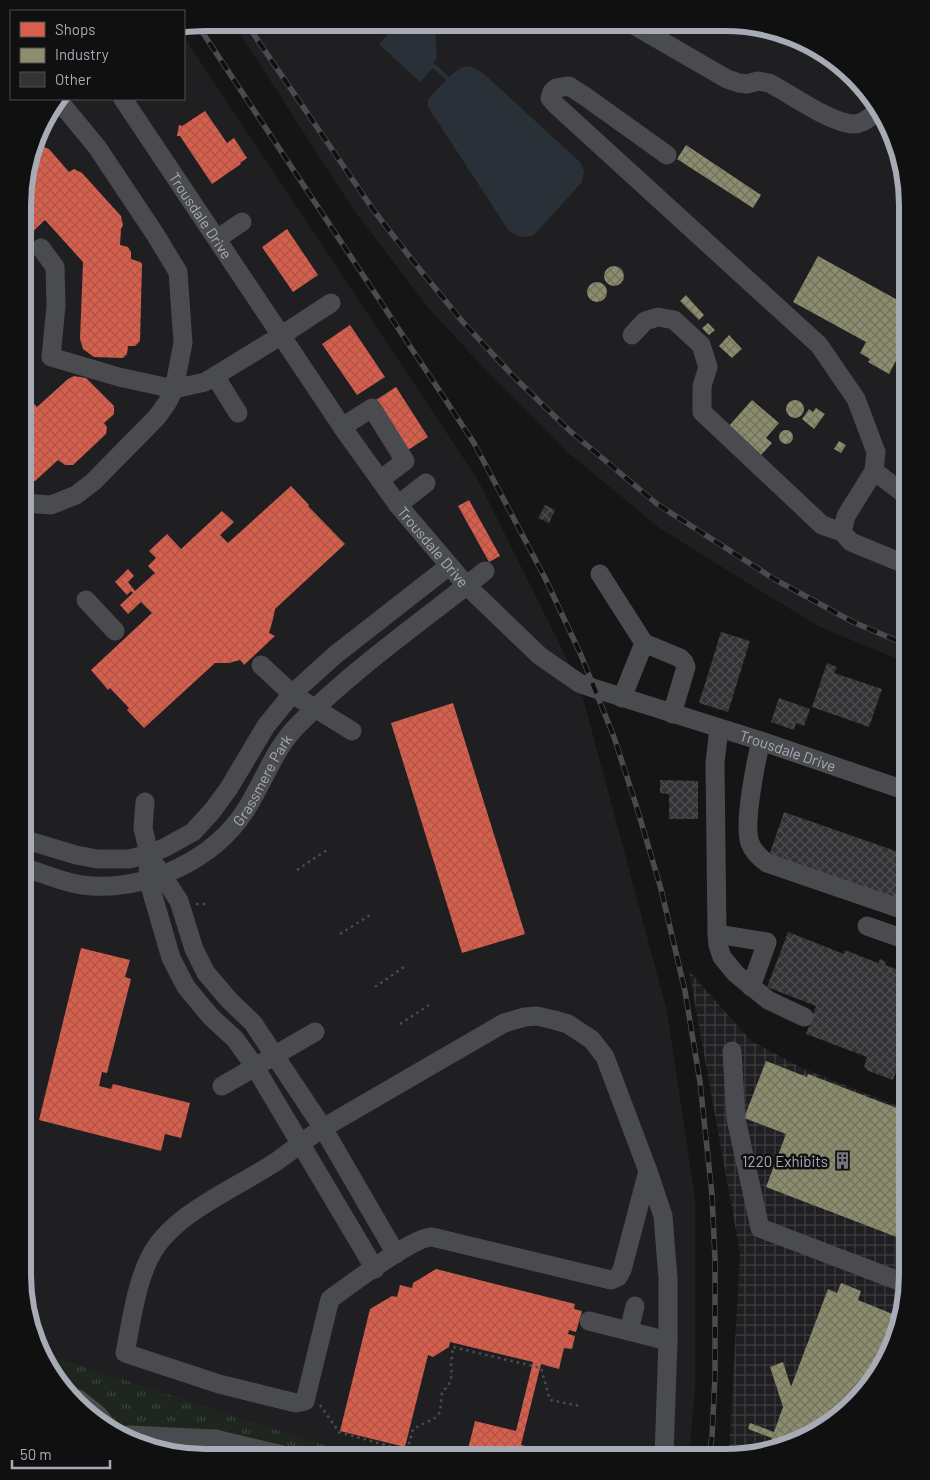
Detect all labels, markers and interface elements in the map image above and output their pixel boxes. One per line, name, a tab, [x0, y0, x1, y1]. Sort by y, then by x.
legend	[10, 10, 185, 100]
text: Shops	[55, 20, 95, 38]
text: Industry	[55, 45, 109, 63]
text: Other	[55, 70, 92, 88]
street label: Trousdale Drive	[165, 169, 236, 262]
street label: Trousdale Drive	[394, 503, 473, 591]
street label: Trousdale Drive	[738, 726, 838, 775]
street label: Grassmere Park	[229, 730, 296, 829]
building icon: 1220 Exhibits	[832, 1151, 852, 1171]
place label: 1220 Exhibits	[742, 1152, 828, 1170]
scale bar	[12, 1438, 110, 1470]
text: 50 m	[20, 1445, 52, 1463]

